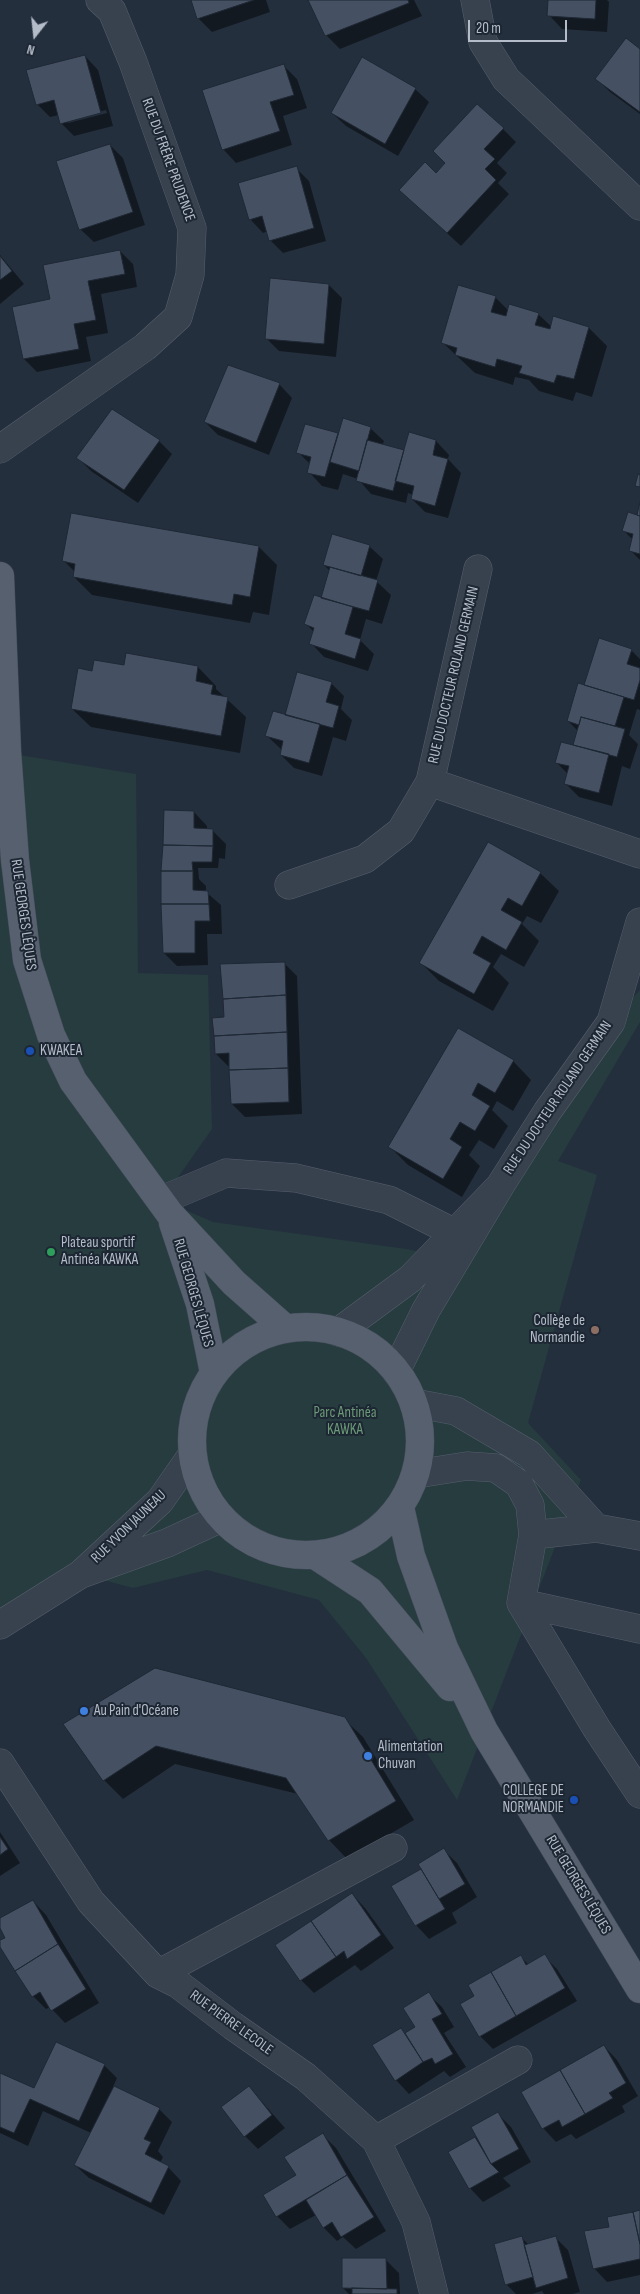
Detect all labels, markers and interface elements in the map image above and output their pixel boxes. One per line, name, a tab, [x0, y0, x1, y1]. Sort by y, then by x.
north arrow	[10, 10, 60, 60]
scale bar	[470, 10, 569, 42]
text: 20 m	[476, 19, 501, 38]
text: N	[25, 41, 37, 59]
street label: RUE DU FRÈRE PRUDENCE	[137, 96, 199, 224]
street label: RUE DU DOCTEUR ROLAND GERMAIN	[425, 585, 483, 765]
street label: RUE GEORGES LÈQUES	[6, 858, 40, 972]
street label: RUE DU DOCTEUR ROLAND GERMAIN	[500, 1018, 616, 1178]
place label: KWAKEA	[40, 1042, 82, 1060]
marker: KWAKEA	[24, 1045, 36, 1057]
place label: Plateau sportif Antinéa KAWKA	[61, 1234, 138, 1269]
street label: RUE GEORGES LÈQUES	[169, 1237, 217, 1349]
marker: Plateau sportif Antinéa KAWKA	[45, 1246, 57, 1258]
place label: Collège de Normandie	[530, 1312, 585, 1347]
marker: Collège de Normandie	[589, 1324, 601, 1336]
park label: Parc Antinéa KAWKA	[313, 1404, 377, 1439]
street label: RUE YVON JAUNEAU	[88, 1487, 170, 1567]
place label: Au Pain d'Océane	[94, 1702, 179, 1720]
marker: Au Pain d'Océane	[78, 1705, 90, 1717]
place label: Alimentation Chuvan	[378, 1738, 443, 1773]
marker: Alimentation Chuvan	[362, 1750, 374, 1762]
place label: COLLEGE DE NORMANDIE	[502, 1782, 564, 1817]
marker: COLLEGE DE NORMANDIE	[568, 1794, 580, 1806]
street label: RUE GEORGES LÈQUES	[541, 1832, 615, 1938]
street label: RUE PIERRE LECOLE	[186, 1987, 276, 2059]

